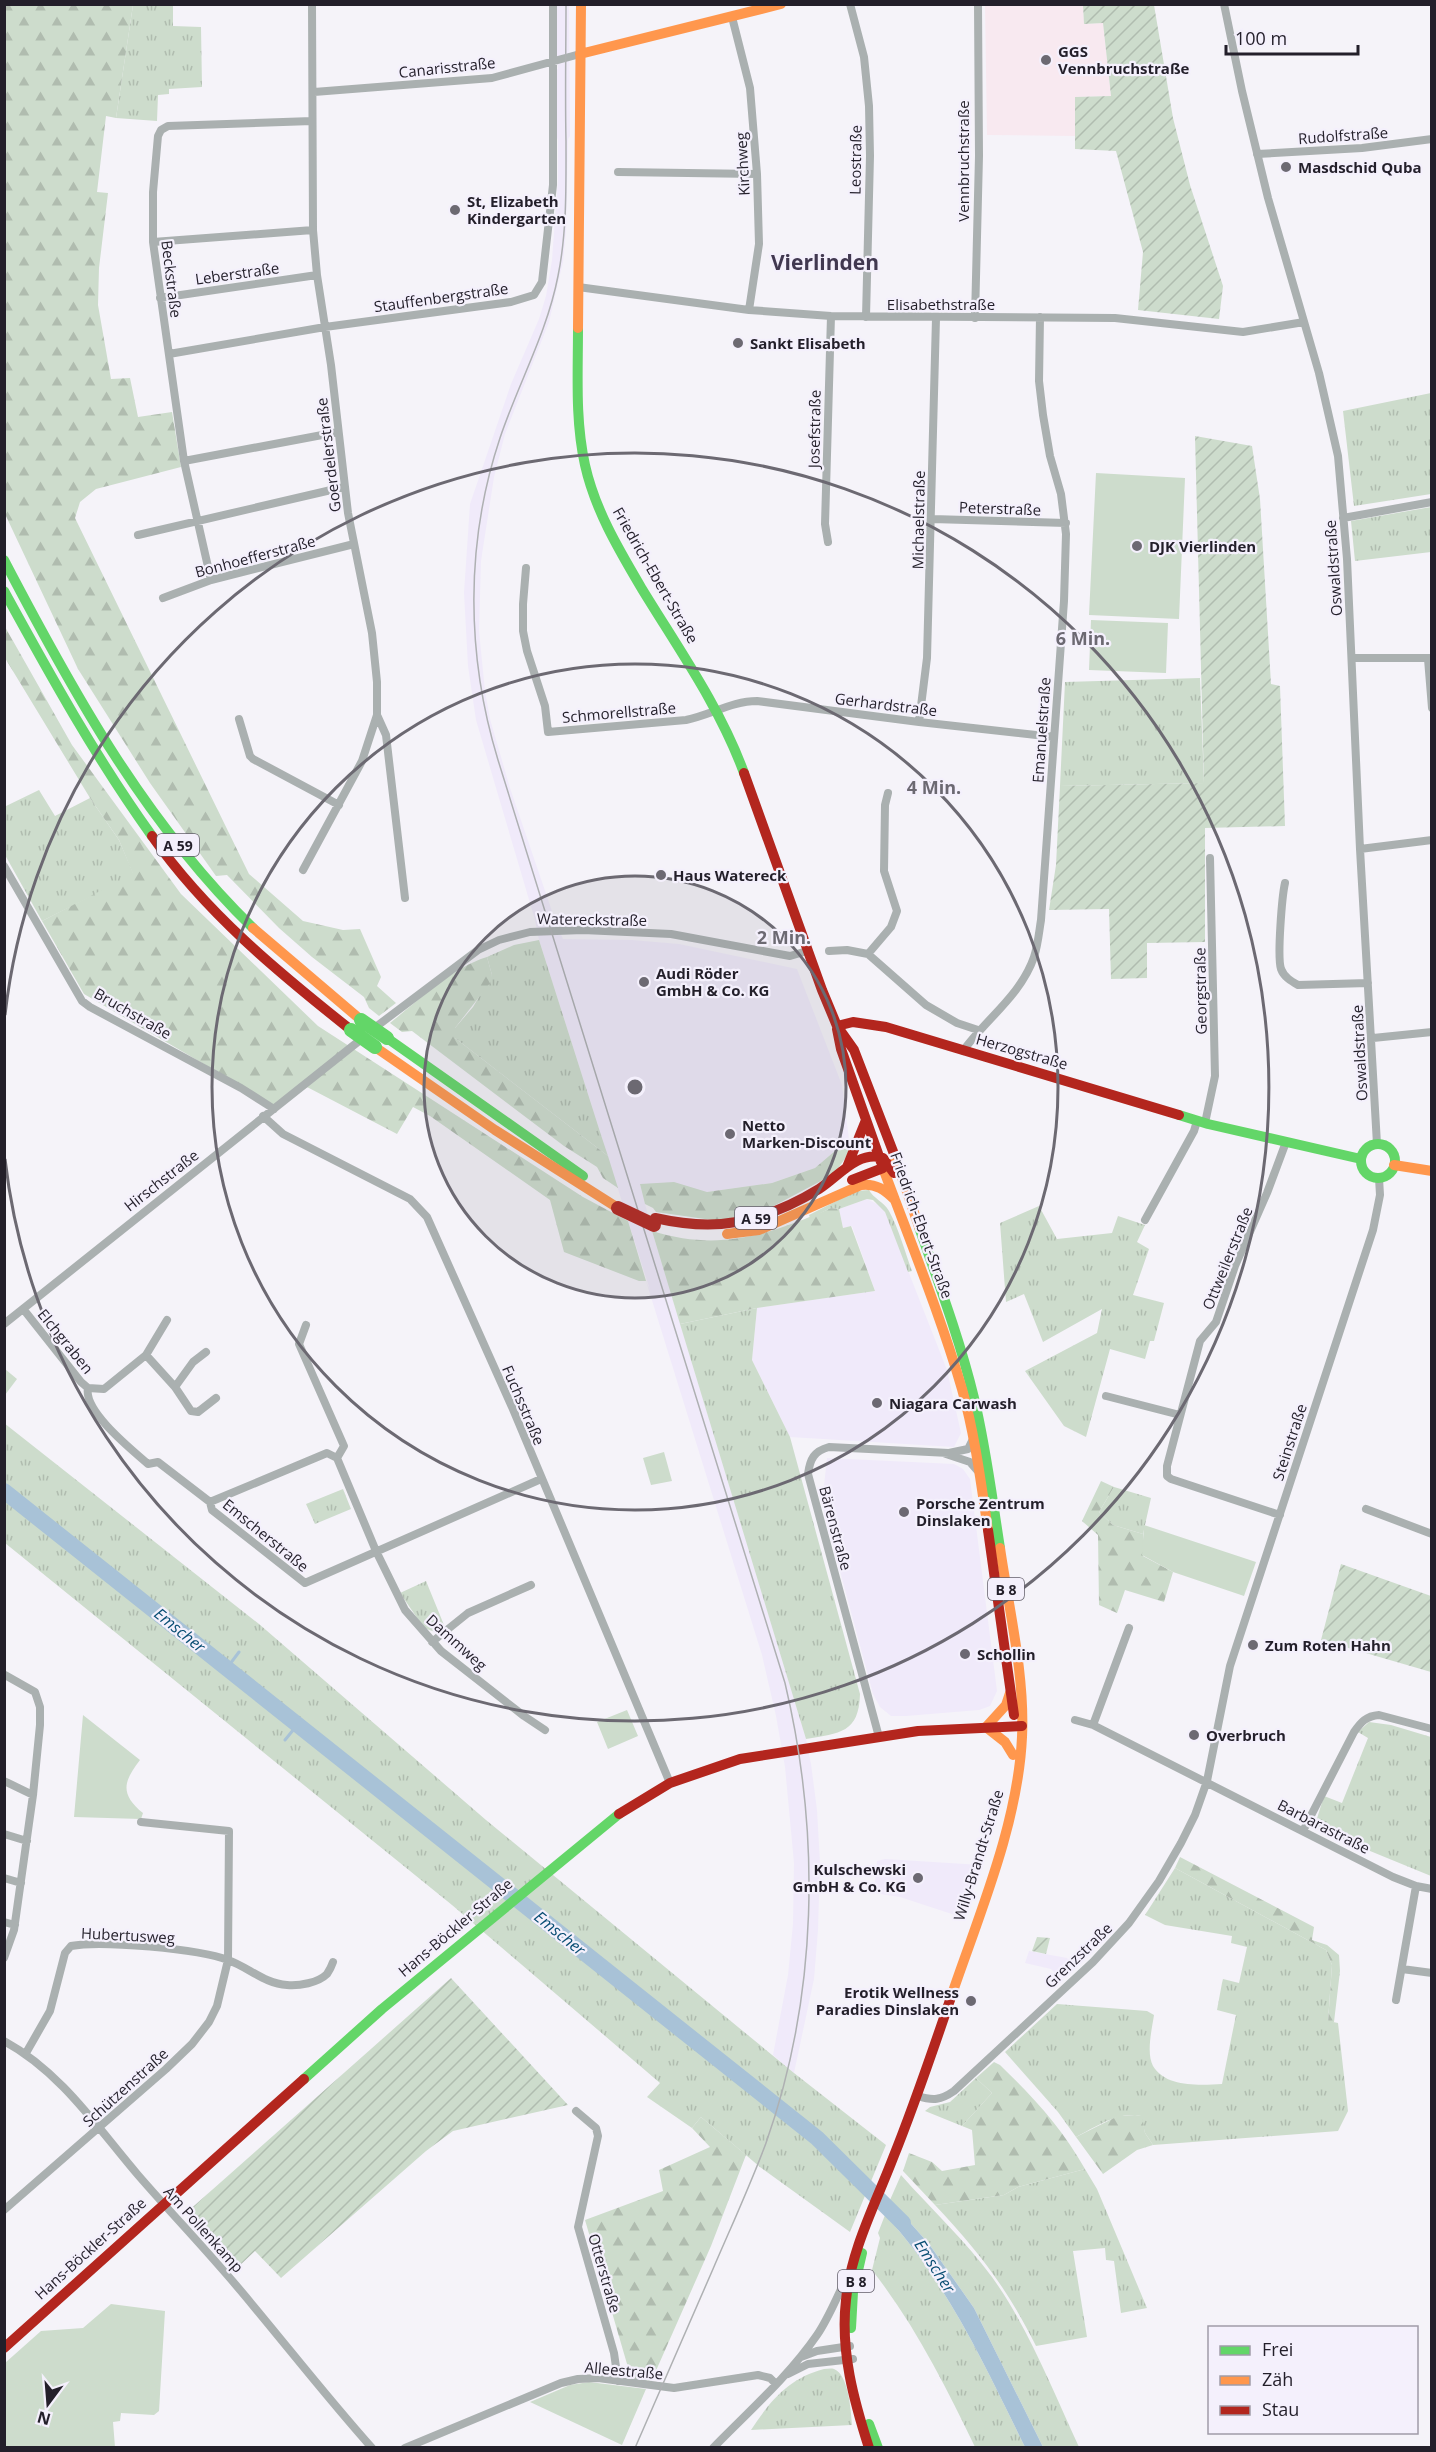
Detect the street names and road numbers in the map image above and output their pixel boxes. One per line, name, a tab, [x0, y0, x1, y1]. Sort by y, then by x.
street label: Canarisstraße	[398, 52, 496, 82]
street label: Vennbruchstraße	[953, 100, 973, 222]
street label: Rudolfstraße	[1297, 122, 1389, 148]
street label: Leostraße	[844, 125, 866, 195]
street label: Kirchweg	[730, 132, 754, 196]
street label: Beckstraße	[157, 239, 187, 319]
street label: Leberstraße	[194, 257, 280, 289]
street label: Stauffenbergstraße	[373, 278, 509, 316]
street label: Elisabethstraße	[887, 294, 995, 314]
street label: Josefstraße	[803, 390, 825, 470]
street label: Goerdelerstraße	[311, 397, 345, 513]
street label: Michaelstraße	[907, 470, 929, 570]
street label: Peterstraße	[959, 497, 1041, 519]
street label: Friedrich-Ebert-Straße	[609, 503, 703, 647]
street label: Oswaldstraße	[1320, 519, 1346, 617]
street label: Bonhoefferstraße	[193, 530, 317, 582]
street label: Emanuelstraße	[1027, 676, 1055, 784]
street label: Gerhardstraße	[834, 688, 938, 720]
street label: Schmorellstraße	[561, 697, 677, 727]
road number: A 59	[157, 834, 199, 856]
street label: Watereckstraße	[537, 908, 647, 930]
street label: Georgstraße	[1189, 947, 1211, 1035]
street label: Bruchstraße	[91, 983, 175, 1043]
street label: Oswaldstraße	[1346, 1004, 1372, 1102]
street label: Herzogstraße	[974, 1028, 1070, 1074]
street label: Hirschstraße	[120, 1145, 202, 1215]
street label: Friedrich-Ebert-Straße	[886, 1149, 958, 1301]
street label: Ottweilerstraße	[1197, 1204, 1257, 1312]
road number: A 59	[735, 1207, 777, 1229]
street label: Elchgraben	[34, 1304, 98, 1378]
street label: Fuchsstraße	[498, 1362, 550, 1448]
street label: Steinstraße	[1267, 1401, 1311, 1483]
street label: Bärenstraße	[815, 1484, 857, 1572]
street label: Emscherstraße	[219, 1494, 313, 1576]
road number: B 8	[988, 1578, 1024, 1600]
street label: Dammweg	[422, 1609, 492, 1675]
street label: Willy-Brandt-Straße	[949, 1787, 1007, 1923]
street label: Barbarastraße	[1275, 1794, 1373, 1858]
street label: Hans-Böckler-Straße	[394, 1873, 516, 1981]
street label: Grenzstraße	[1040, 1918, 1116, 1992]
street label: Hubertusweg	[81, 1923, 175, 1947]
street label: Schützenstraße	[78, 2043, 172, 2131]
street label: Am Pollenkamp	[160, 2182, 248, 2276]
street label: Hans-Böckler-Straße	[30, 2193, 150, 2303]
street label: Otterstraße	[584, 2231, 626, 2315]
road number: B 8	[838, 2270, 874, 2292]
street label: Alleestraße	[584, 2357, 664, 2383]

